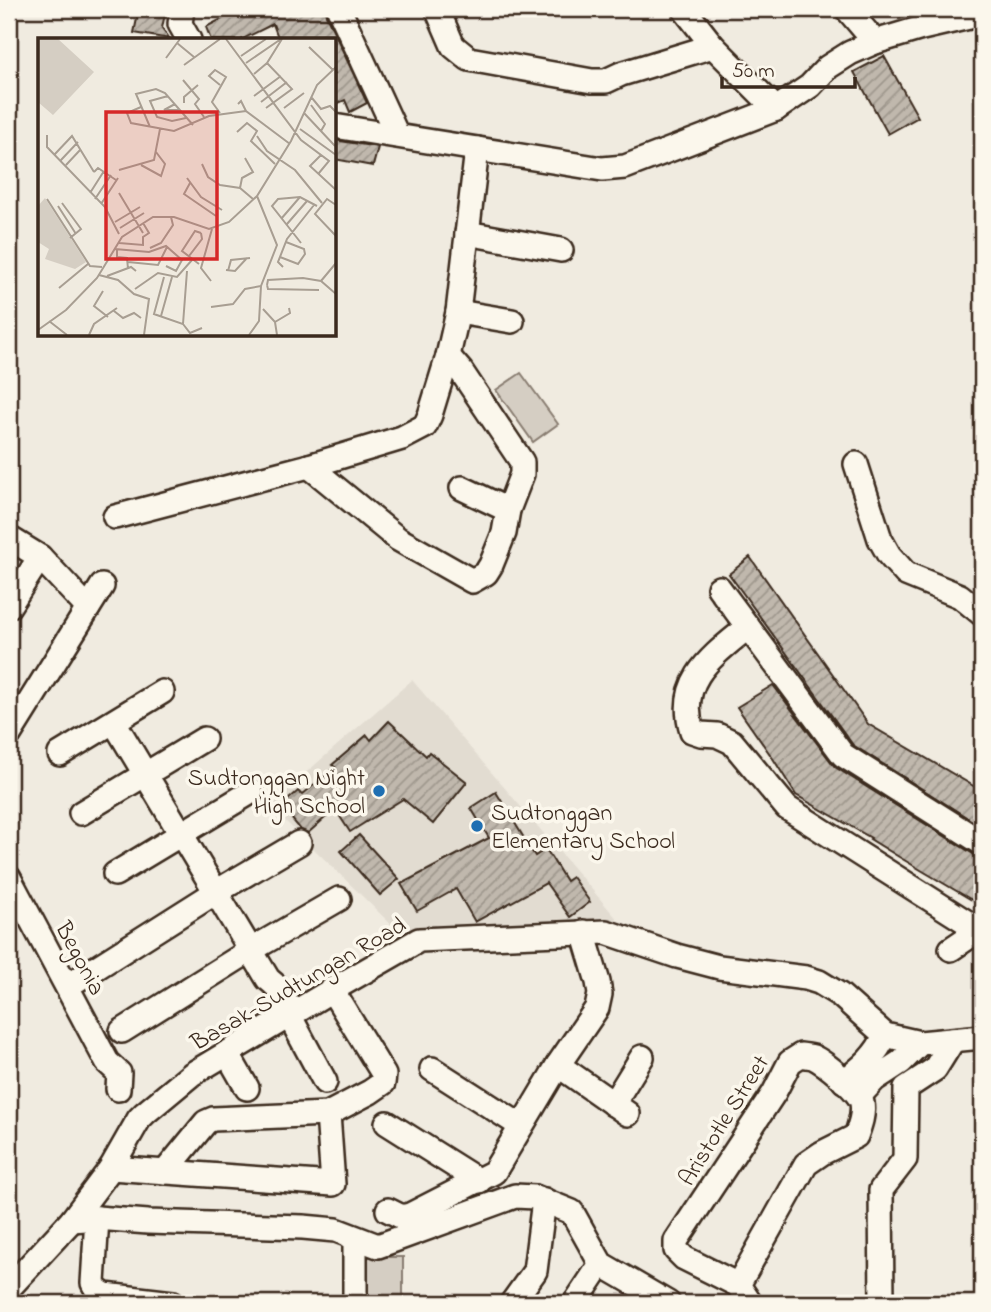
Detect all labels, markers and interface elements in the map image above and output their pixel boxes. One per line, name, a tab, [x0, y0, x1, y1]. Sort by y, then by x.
inset map	[38, 38, 336, 336]
scale bar	[722, 46, 855, 90]
text: 50 m	[732, 57, 775, 87]
place label: Sudtonggan Night High School	[188, 762, 365, 825]
marker: Sudtonggan Night High School	[371, 783, 387, 799]
place label: Sudtonggan Elementary School	[491, 797, 675, 861]
marker: Sudtonggan Elementary School	[469, 818, 485, 834]
street label: Basak-Sudtungan Road	[184, 909, 414, 1062]
street label: Begonia	[44, 915, 113, 1002]
street label: Aristotle Street	[671, 1049, 779, 1194]

